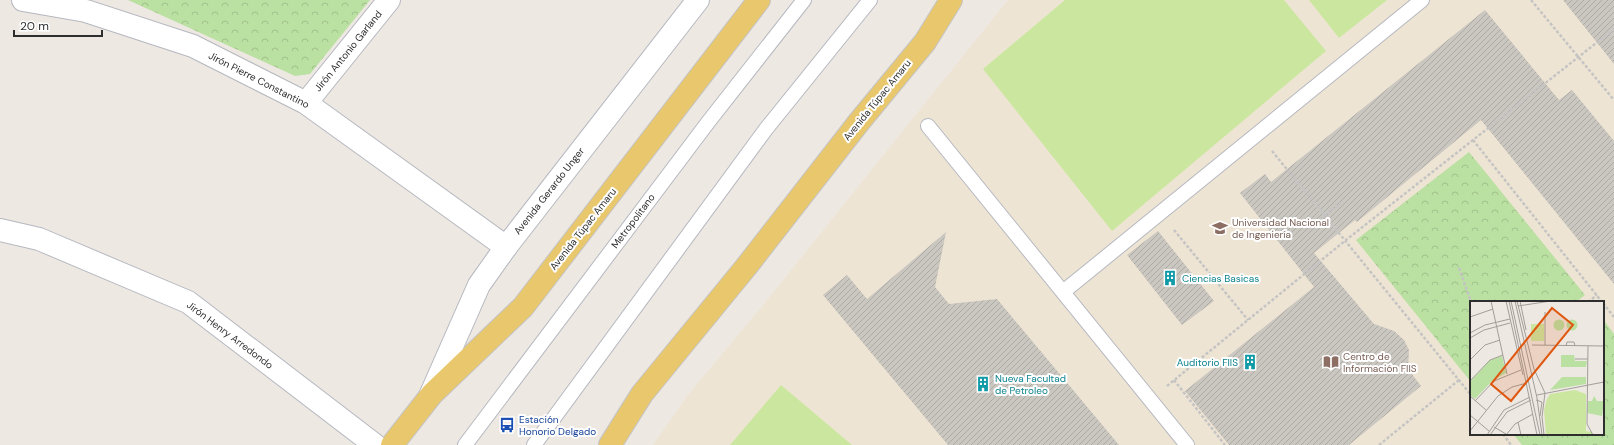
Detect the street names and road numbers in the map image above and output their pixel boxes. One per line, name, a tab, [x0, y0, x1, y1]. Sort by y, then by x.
street label: Jirón Antonio Garland	[311, 8, 385, 94]
street label: Jirón Pierre Constantino	[206, 49, 312, 111]
street label: Avenida Túpac Amaru	[840, 57, 914, 143]
street label: Avenida Gerardo Unger	[511, 145, 587, 237]
street label: Avenida Túpac Amaru	[547, 185, 619, 273]
street label: Metropolitano	[608, 191, 658, 251]
street label: Jirón Henry Arredondo	[184, 298, 276, 372]

